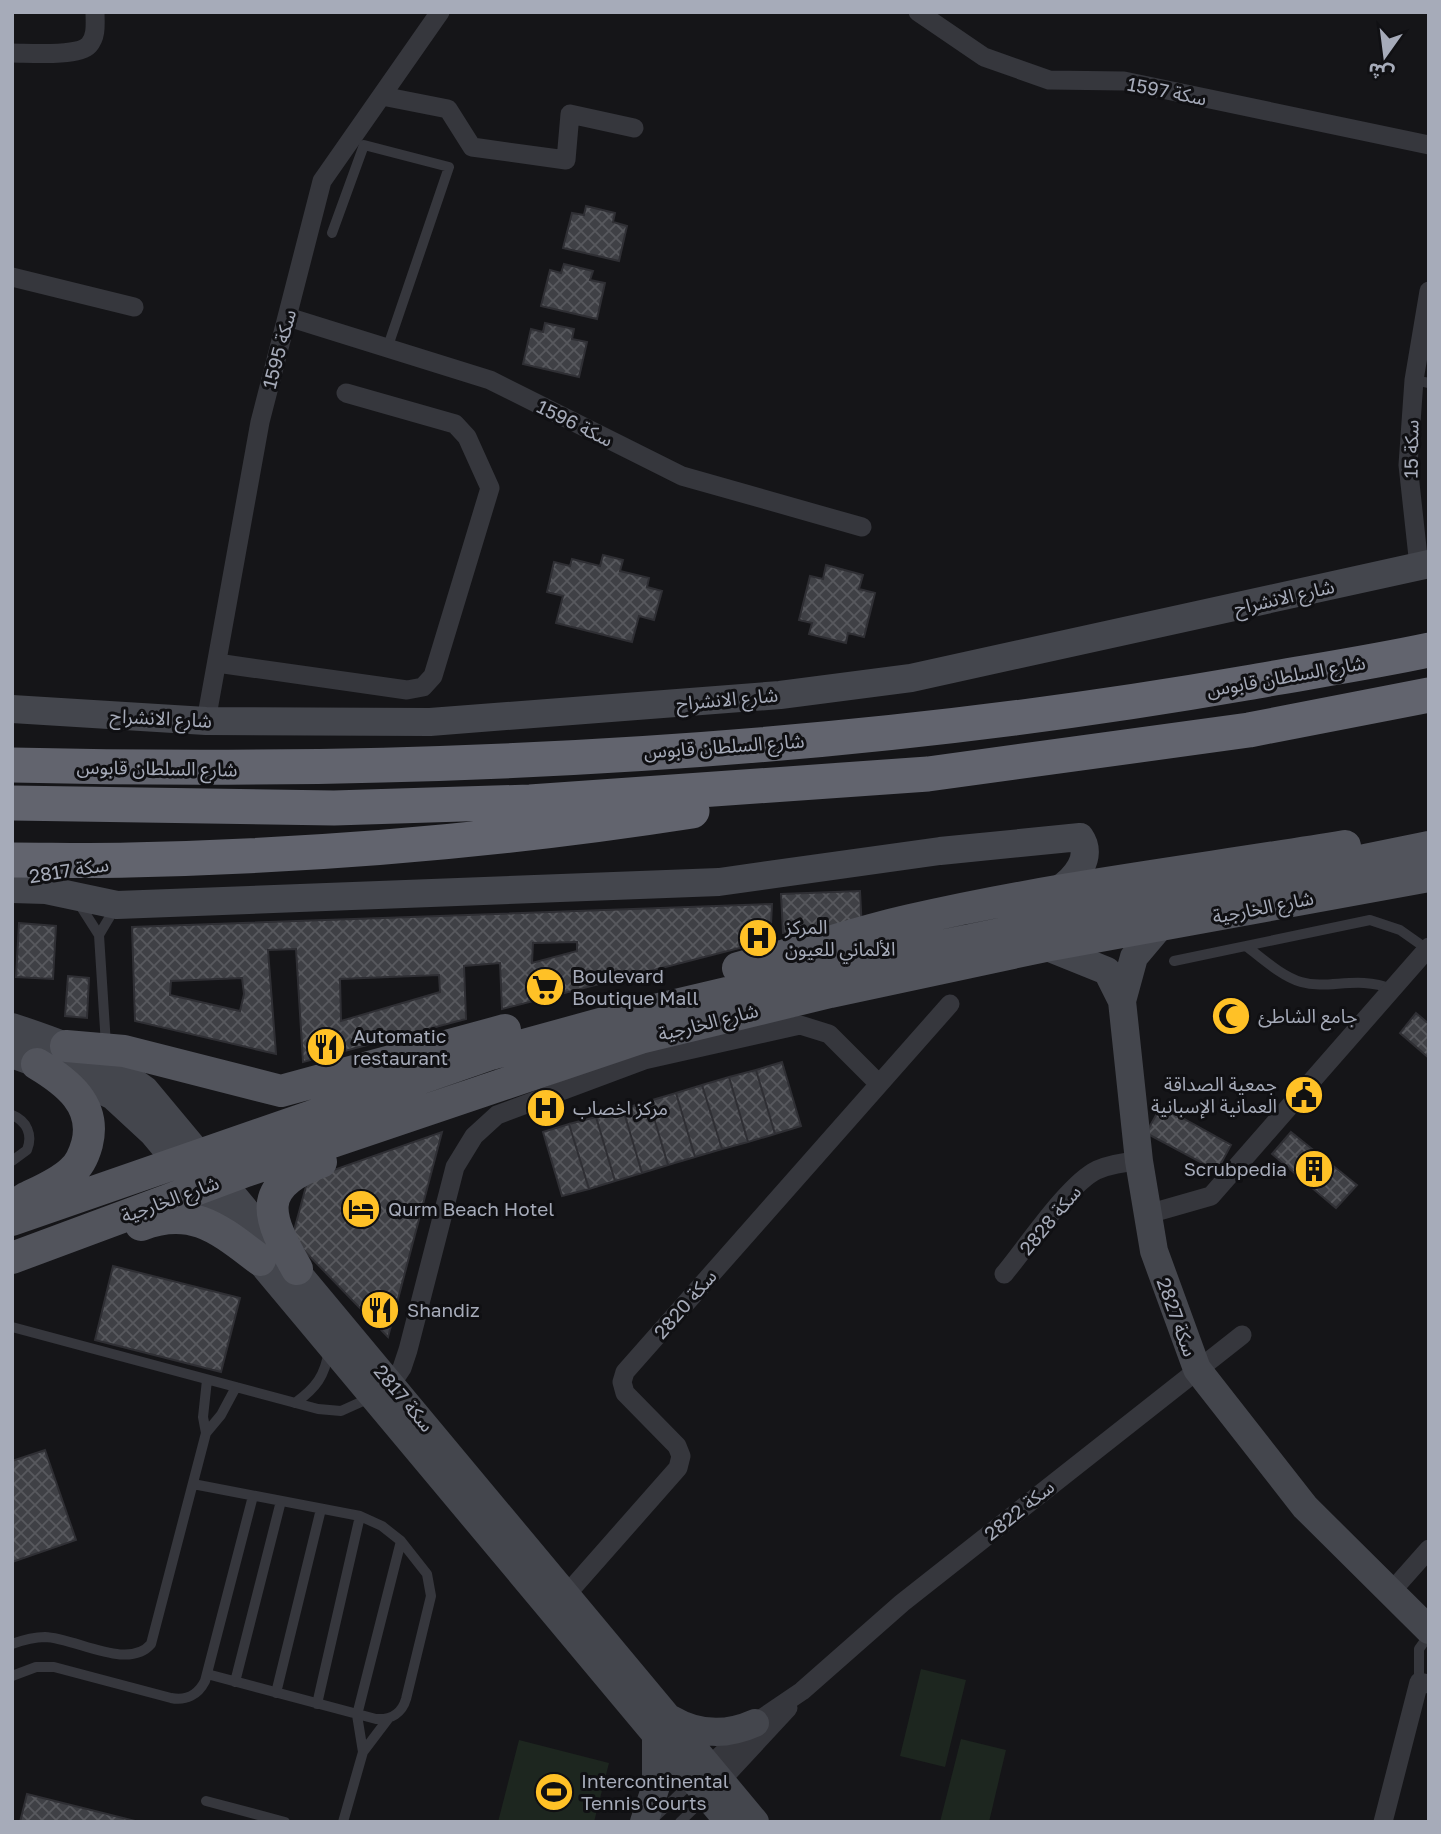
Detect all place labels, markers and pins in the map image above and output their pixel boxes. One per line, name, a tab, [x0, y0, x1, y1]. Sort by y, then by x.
place label: المركز الألماني للعيون	[784, 915, 896, 964]
hospital icon: المركز الألماني للعيون	[737, 917, 779, 959]
place label: Boulevard Boutique Mall	[572, 964, 699, 1009]
supermarket icon: Boulevard Boutique Mall	[524, 966, 566, 1008]
mosque icon: جامع الشاطئ	[1210, 995, 1252, 1037]
place label: جامع الشاطئ	[1258, 1004, 1358, 1031]
place label: Automatic restaurant	[353, 1024, 448, 1069]
restaurant icon: Automatic restaurant	[305, 1026, 347, 1068]
place label: جمعية الصداقة العمانية الإسبانية	[1151, 1072, 1277, 1119]
public building icon: جمعية الصداقة العمانية الإسبانية	[1283, 1074, 1325, 1116]
hospital icon: مركز اخصاب	[525, 1087, 567, 1129]
place label: مركز اخصاب	[573, 1096, 668, 1120]
building icon: Scrubpedia	[1293, 1148, 1335, 1190]
place label: Scrubpedia	[1184, 1157, 1287, 1180]
hotel icon: Qurm Beach Hotel	[340, 1188, 382, 1230]
place label: Qurm Beach Hotel	[388, 1197, 554, 1220]
restaurant icon: Shandiz	[359, 1289, 401, 1331]
place label: Shandiz	[407, 1298, 480, 1321]
place label: Intercontinental Tennis Courts	[581, 1769, 729, 1814]
sports icon: Intercontinental Tennis Courts	[533, 1771, 575, 1813]

